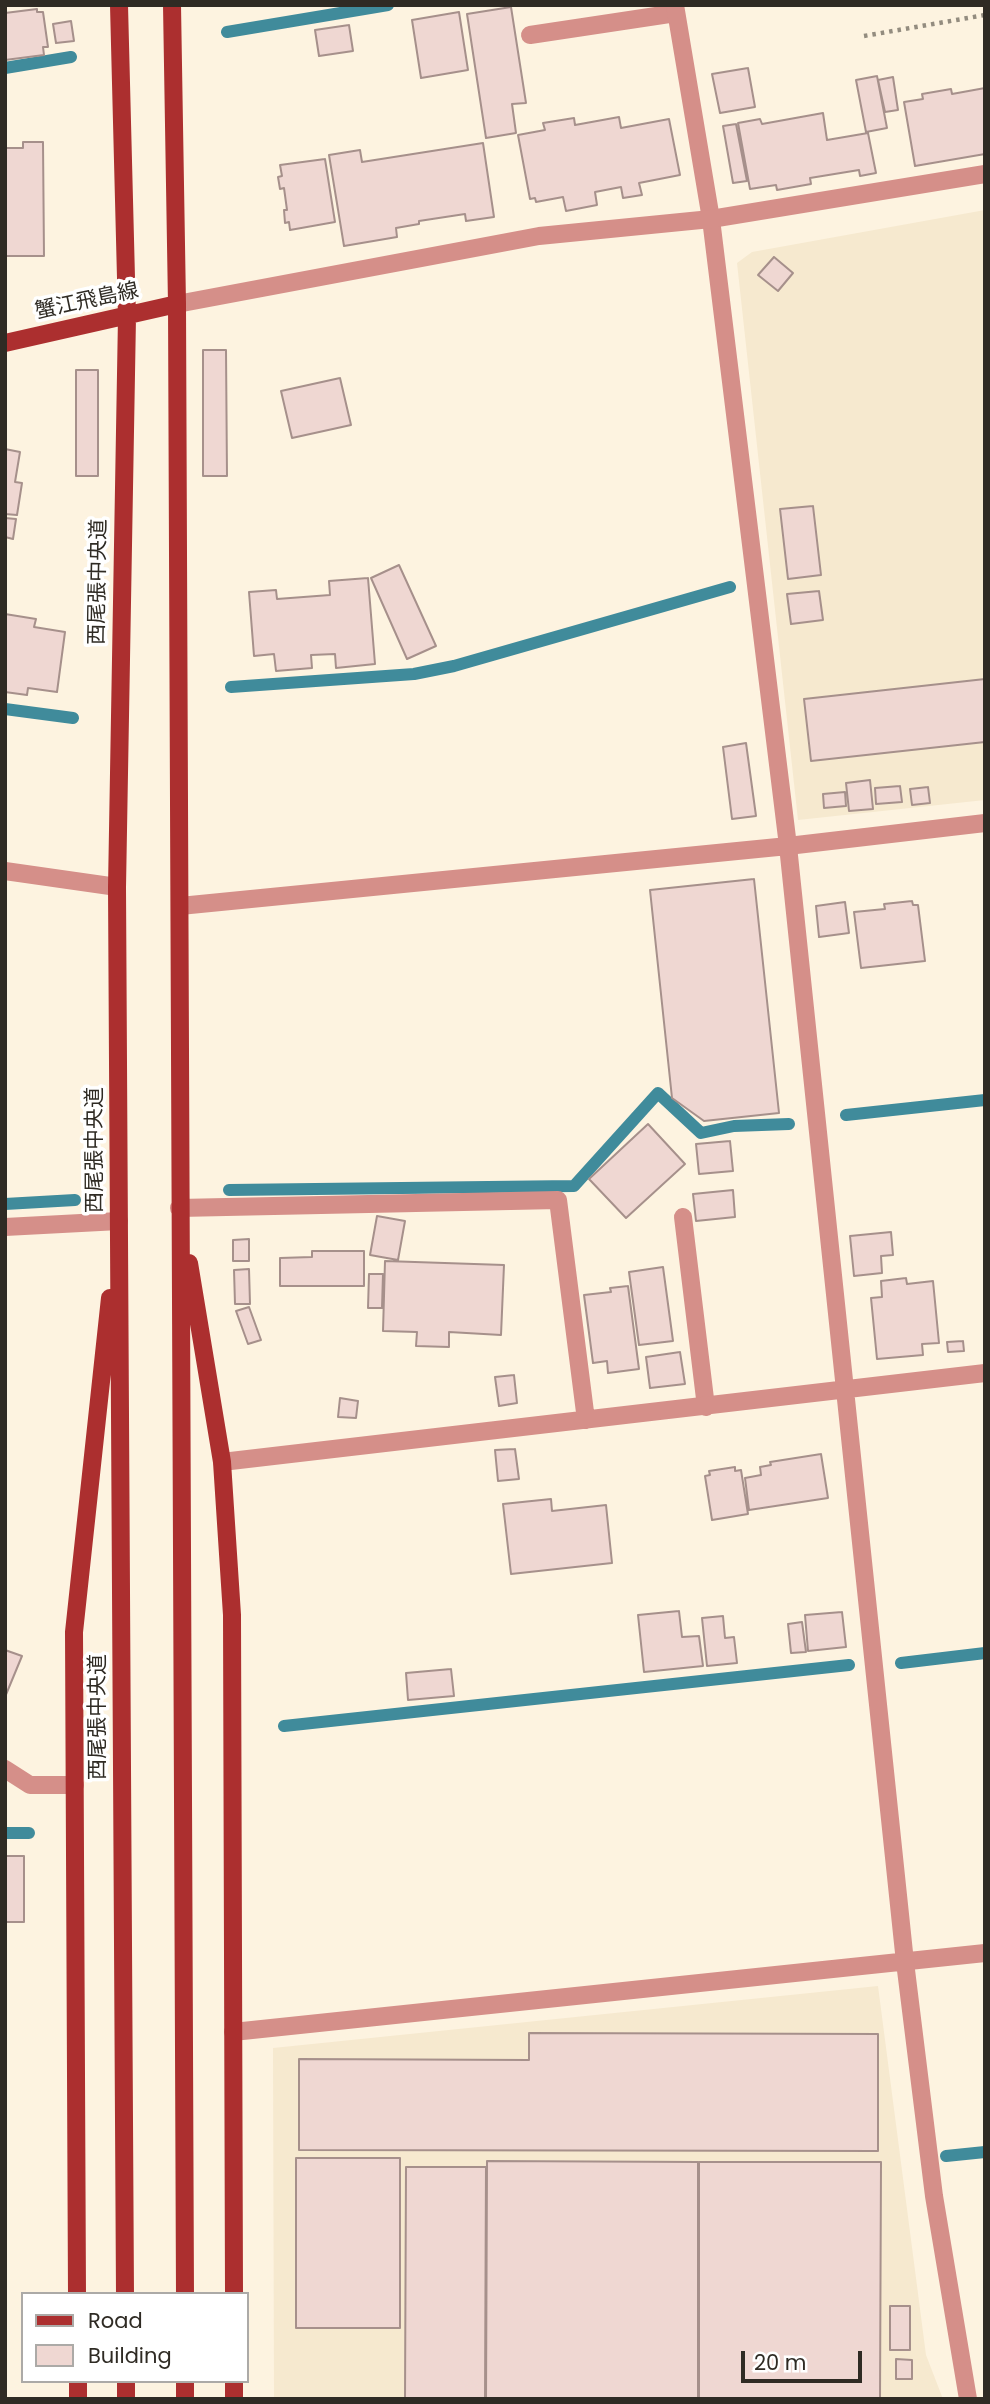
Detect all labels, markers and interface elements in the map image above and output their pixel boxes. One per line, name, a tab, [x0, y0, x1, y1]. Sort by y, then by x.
street label: 蟹江飛島線	[33, 279, 141, 325]
street label: 西尾張中央道	[85, 519, 113, 645]
street label: 西尾張中央道	[83, 1087, 109, 1213]
street label: 西尾張中央道	[86, 1654, 112, 1780]
legend	[21, 2292, 248, 2383]
text: Road	[88, 2306, 143, 2335]
scale bar	[745, 2338, 866, 2382]
text: Building	[88, 2341, 172, 2370]
text: 20 m	[754, 2348, 807, 2377]

